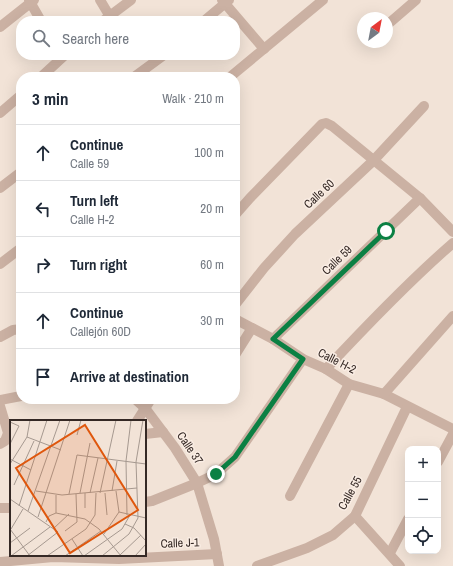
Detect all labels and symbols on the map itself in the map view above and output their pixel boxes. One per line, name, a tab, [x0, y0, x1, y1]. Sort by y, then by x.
north arrow	[357, 12, 393, 48]
street label: Calle 60	[300, 176, 338, 212]
route start	[377, 222, 395, 240]
street label: Calle 59	[318, 242, 356, 278]
street label: Calle H-2	[315, 345, 359, 377]
inset map	[10, 420, 146, 556]
street label: Calle 37	[173, 429, 207, 468]
route end	[207, 465, 225, 483]
street label: Calle 55	[334, 473, 366, 513]
street label: Calle J-1	[160, 534, 200, 552]

